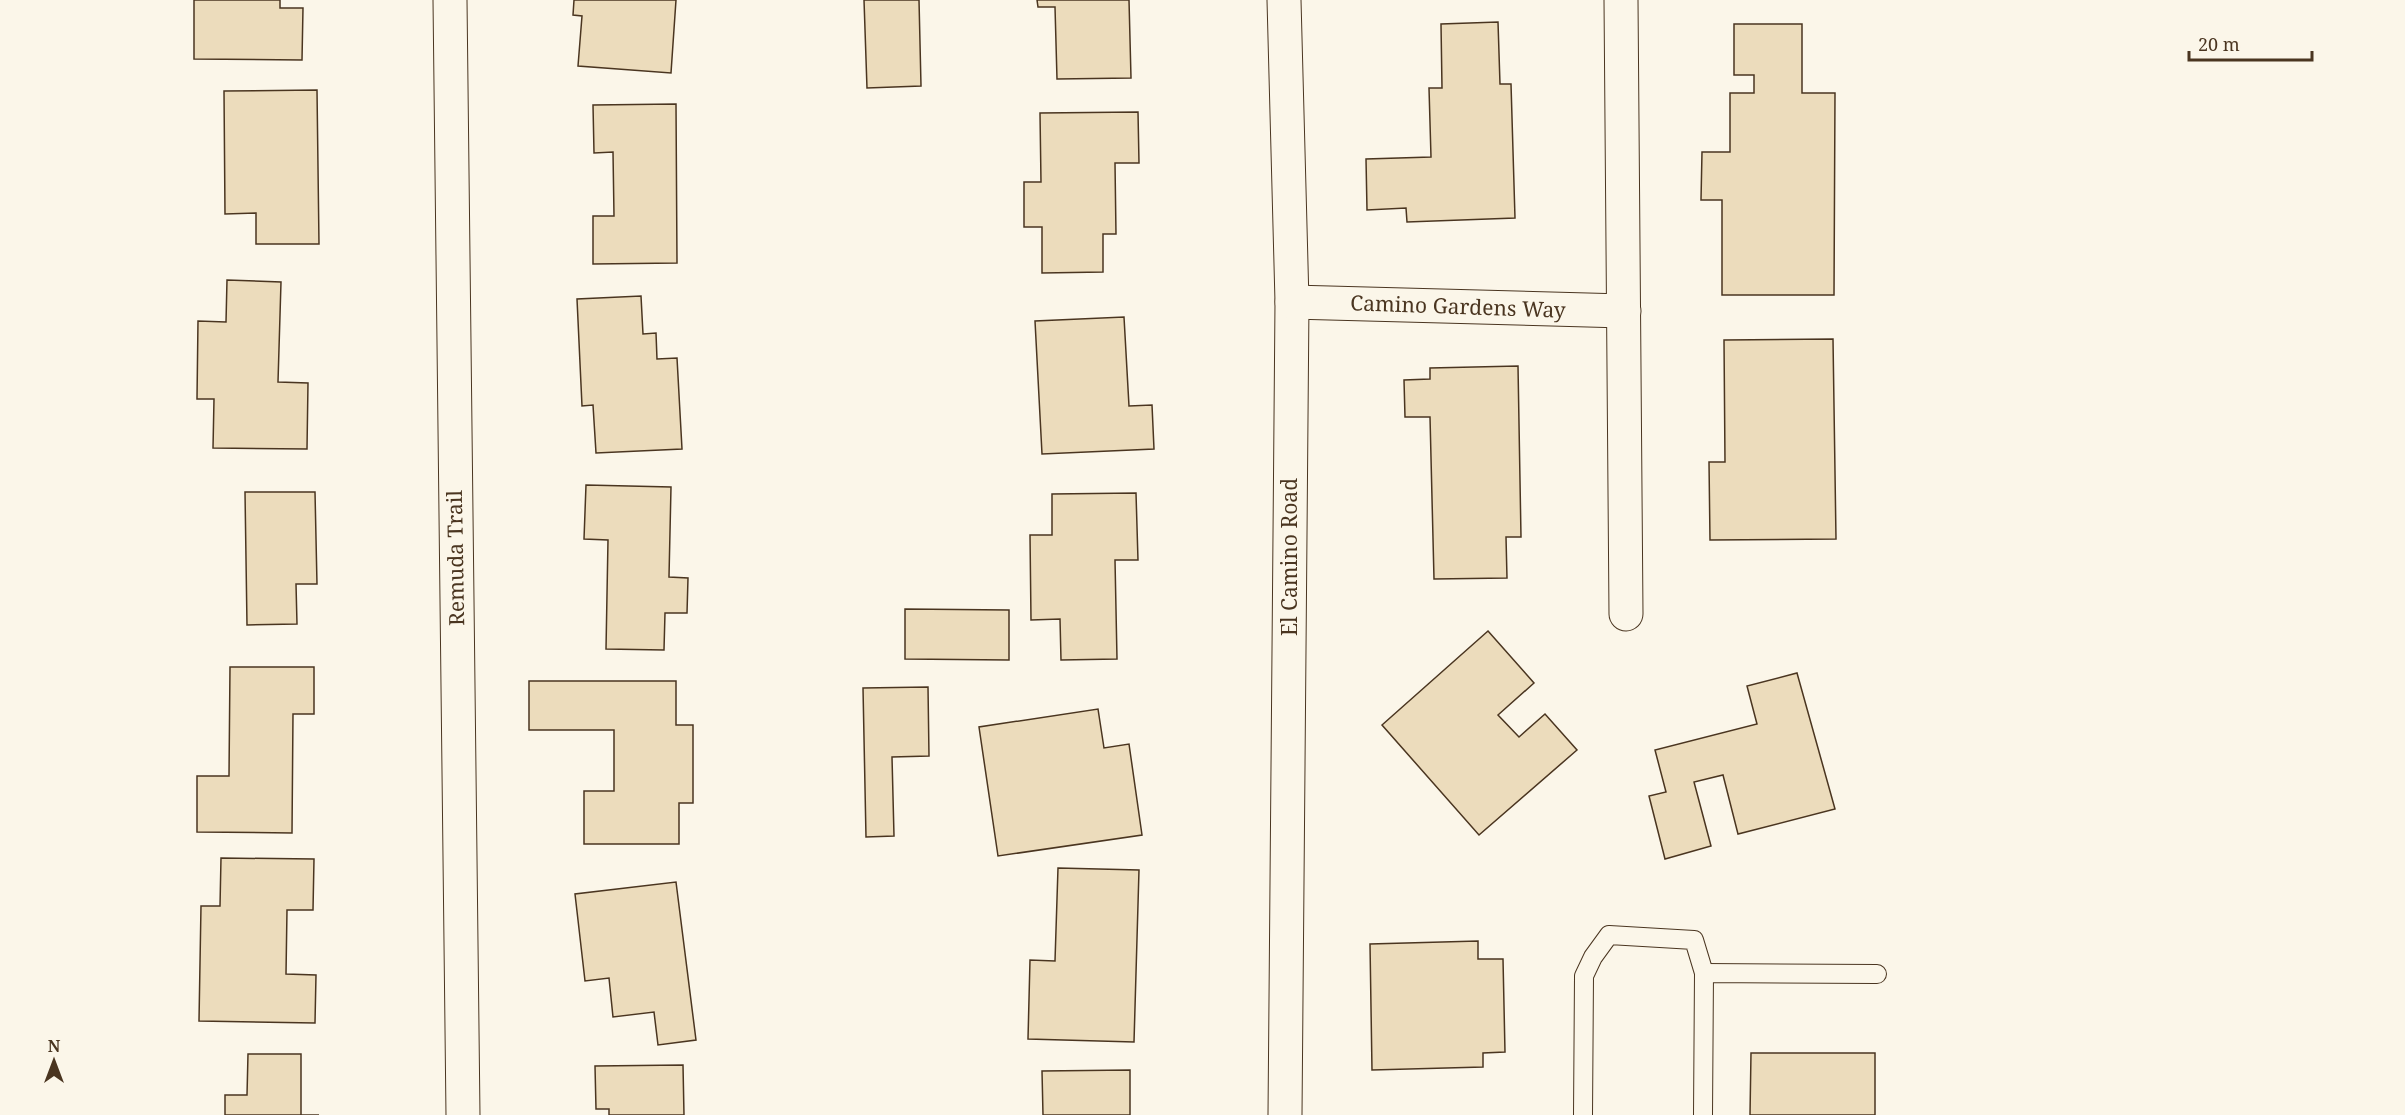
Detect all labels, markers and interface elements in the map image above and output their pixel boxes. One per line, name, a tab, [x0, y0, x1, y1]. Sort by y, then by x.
scale bar	[2189, 24, 2312, 62]
text: 20 m	[2198, 32, 2240, 56]
street label: Camino Gardens Way	[1350, 288, 1566, 324]
street label: El Camino Road	[1275, 478, 1303, 636]
street label: Remuda Trail	[440, 489, 470, 626]
north arrow	[24, 1031, 84, 1091]
text: N	[48, 1035, 61, 1057]

